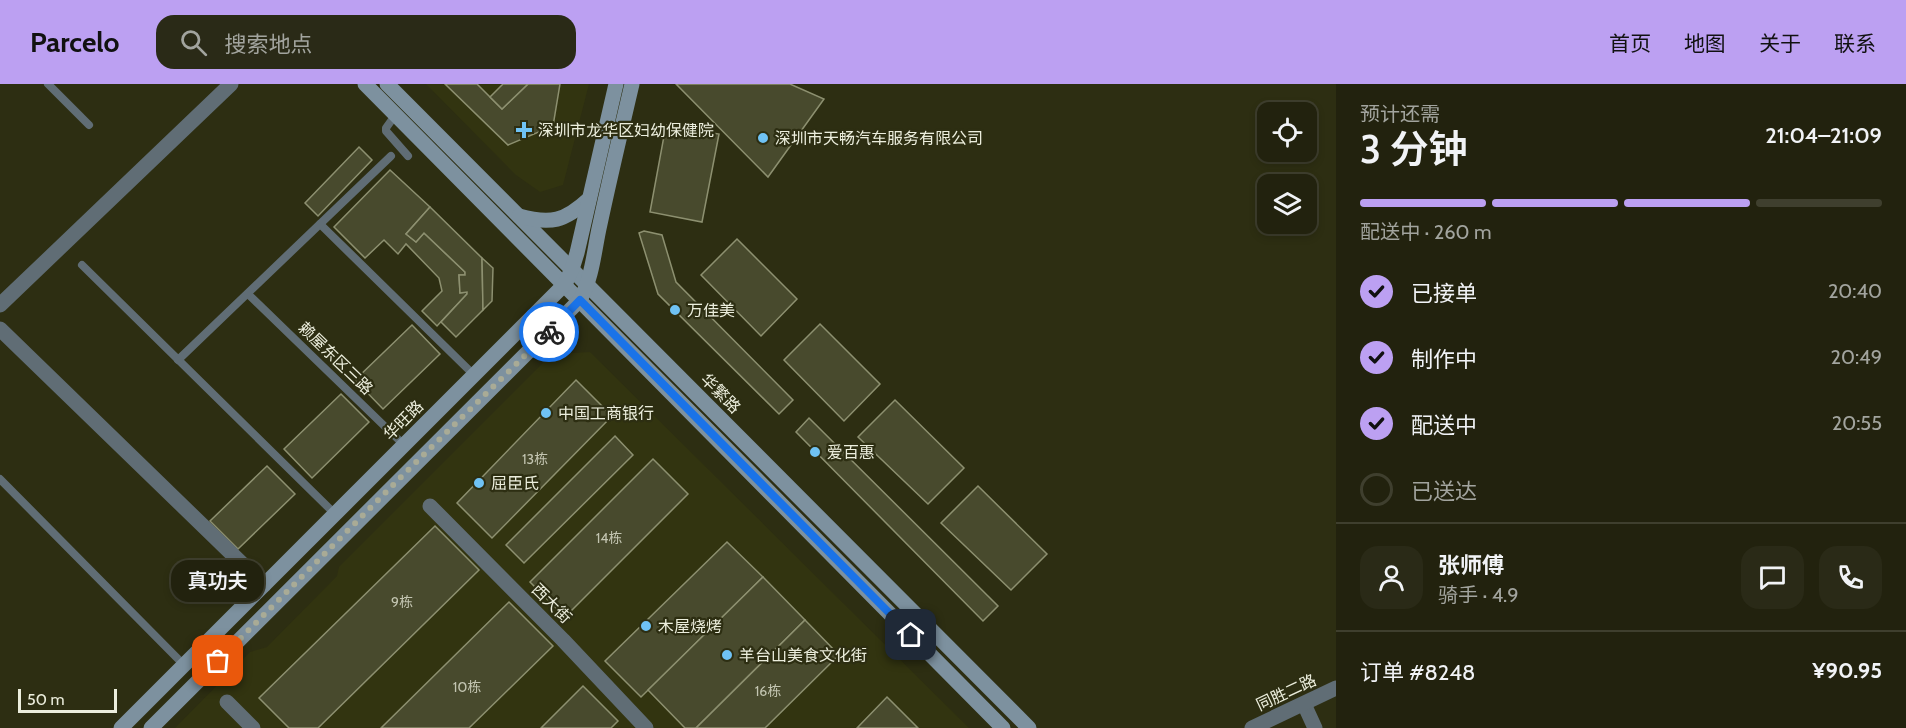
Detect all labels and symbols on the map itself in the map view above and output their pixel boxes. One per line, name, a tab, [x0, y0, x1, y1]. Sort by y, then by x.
marker: 深圳市龙华区妇幼保健院	[515, 121, 533, 139]
place label: 深圳市龙华区妇幼保健院	[538, 121, 714, 140]
place label: 深圳市天畅汽车服务有限公司	[775, 129, 983, 148]
marker: 深圳市天畅汽车服务有限公司	[756, 131, 770, 145]
place label: 万佳美	[687, 301, 735, 320]
courier	[519, 302, 579, 362]
marker: 万佳美	[668, 303, 682, 317]
street label: 赖屋东区三路	[295, 318, 377, 399]
street label: 华繁路	[697, 370, 744, 417]
street label: 华旺路	[380, 397, 427, 444]
place label: 中国工商银行	[558, 404, 654, 423]
marker: 中国工商银行	[539, 406, 553, 420]
place label: 爱百惠	[827, 443, 875, 462]
marker: 爱百惠	[808, 445, 822, 459]
house number: 13栋	[522, 450, 548, 468]
place label: 屈臣氏	[491, 474, 539, 493]
marker: 屈臣氏	[472, 476, 486, 490]
house number: 14栋	[596, 529, 622, 547]
callout: 真功夫	[172, 559, 264, 601]
street label: 西大街	[528, 580, 575, 627]
house number: 9栋	[391, 593, 413, 611]
pin	[885, 609, 936, 660]
place label: 木屋烧烤	[658, 617, 722, 636]
marker: 木屋烧烤	[639, 619, 653, 633]
pin	[192, 635, 243, 686]
place label: 羊台山美食文化街	[739, 646, 867, 665]
marker: 羊台山美食文化街	[720, 648, 734, 662]
street label: 同胜二路	[1253, 670, 1319, 715]
house number: 10栋	[453, 678, 481, 696]
house number: 16栋	[755, 682, 781, 700]
scale bar	[18, 686, 117, 714]

